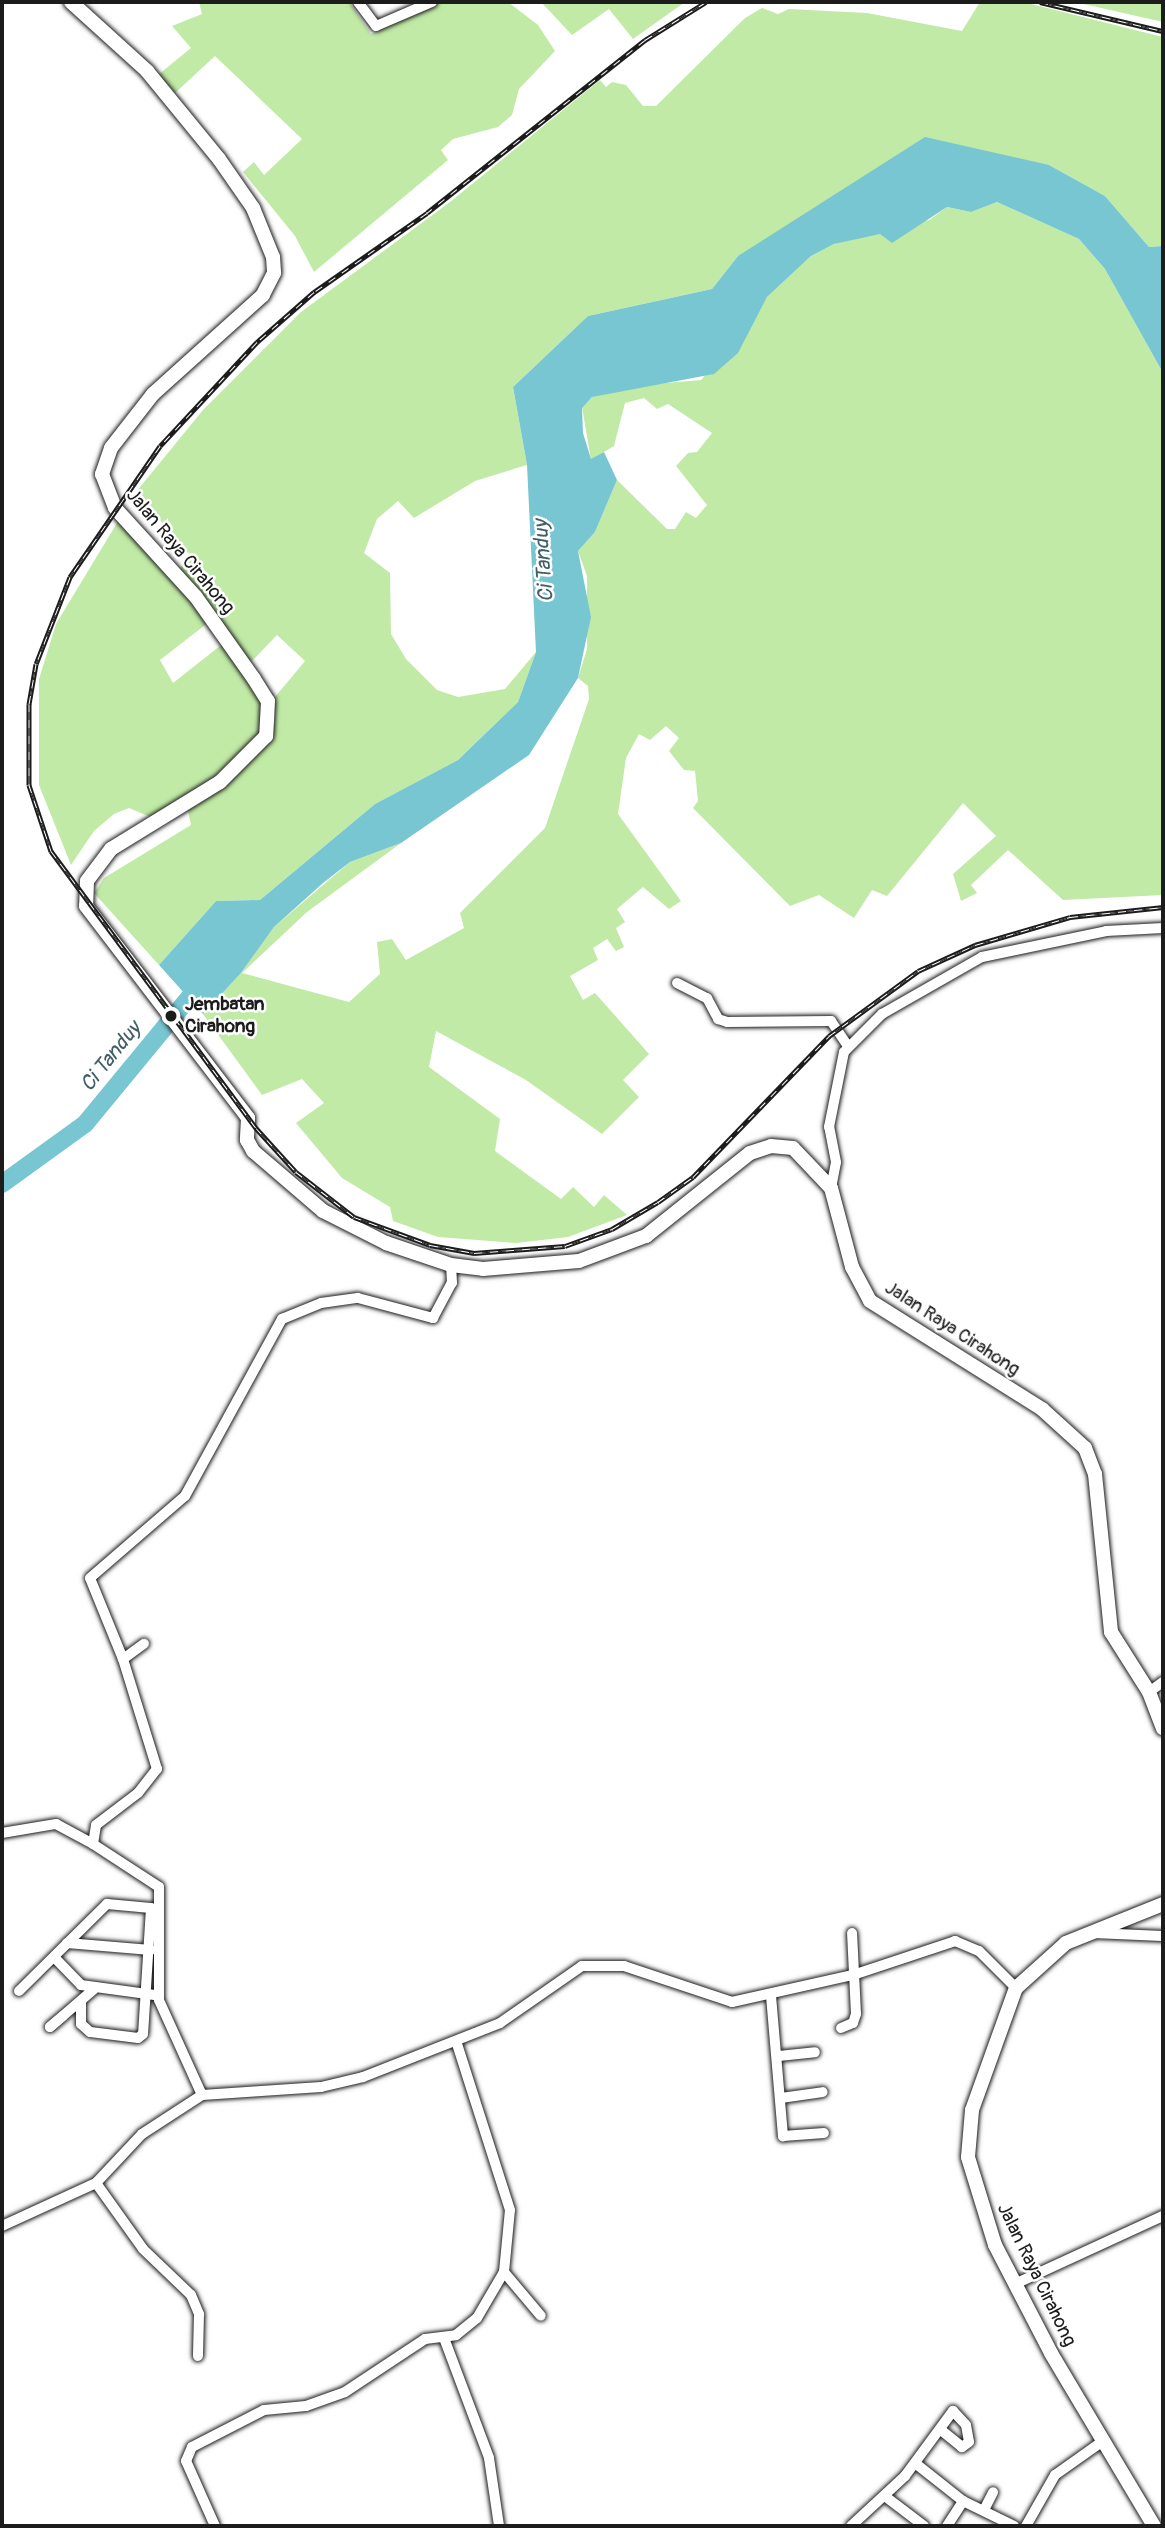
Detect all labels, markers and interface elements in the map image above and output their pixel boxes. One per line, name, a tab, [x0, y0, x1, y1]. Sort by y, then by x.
street label: Jalan Raya Cirahong	[121, 485, 239, 619]
water label: Ci Tanduy	[529, 519, 559, 603]
place label: Jembatan Cirahong	[185, 994, 264, 1038]
marker: Jembatan Cirahong	[163, 1008, 179, 1024]
water label: Ci Tanduy	[75, 1017, 147, 1097]
street label: Jalan Raya Cirahong	[880, 1277, 1024, 1381]
street label: Jalan Raya Cirahong	[991, 2200, 1081, 2350]

